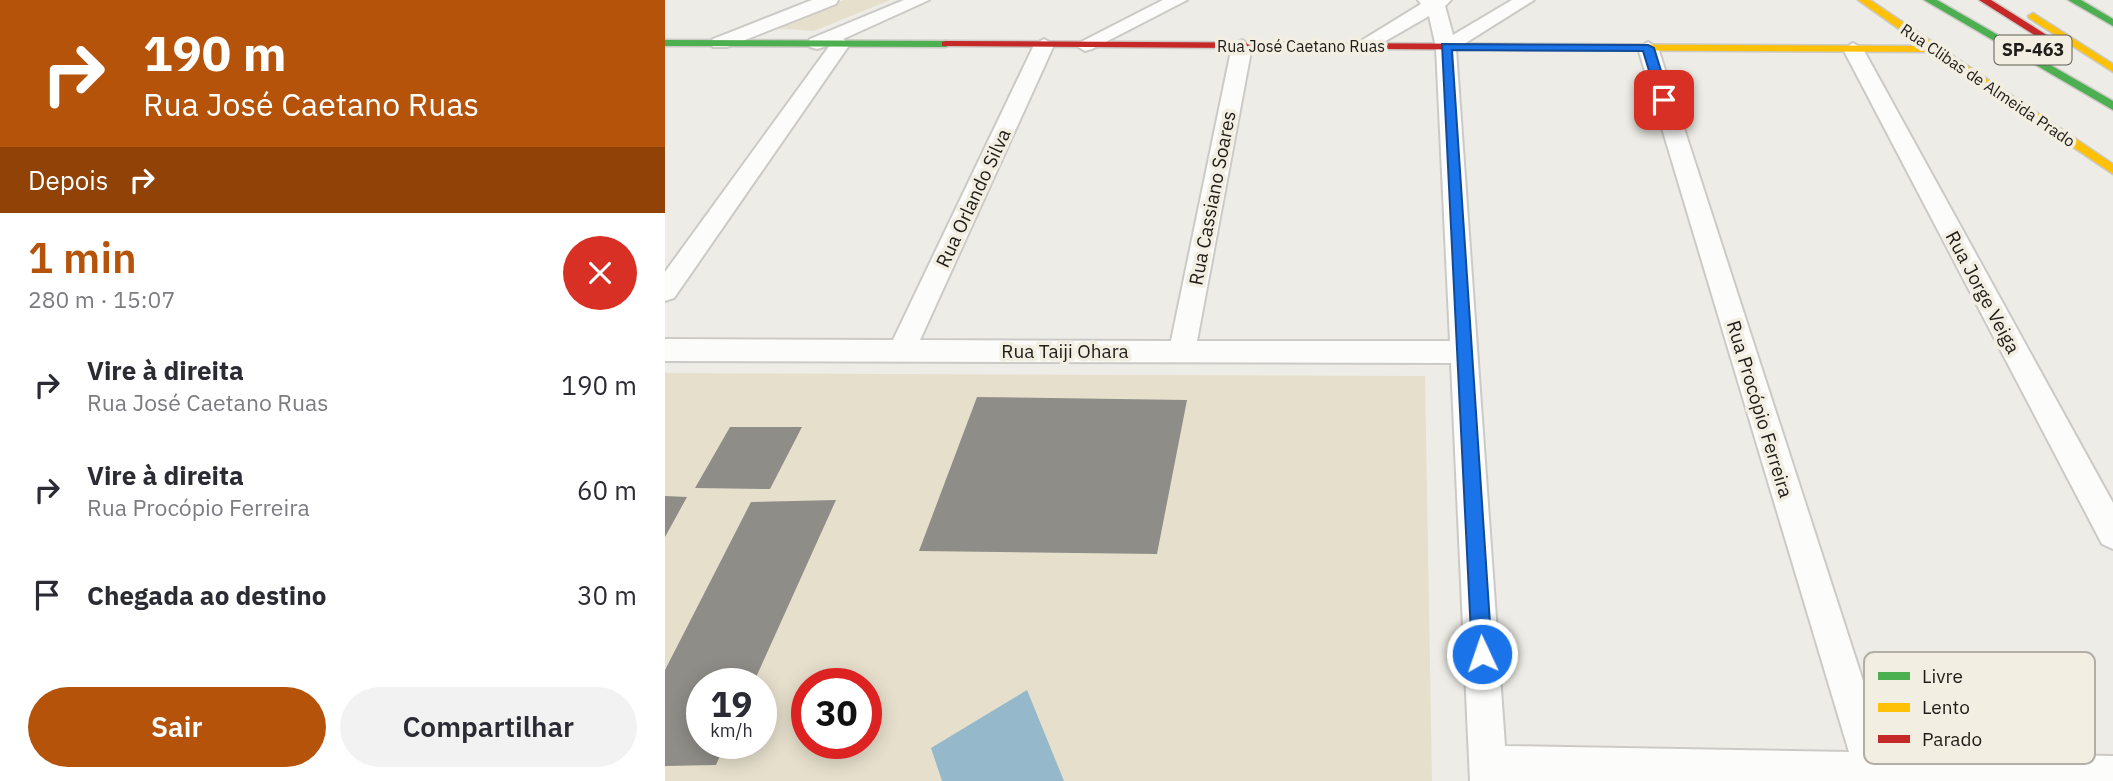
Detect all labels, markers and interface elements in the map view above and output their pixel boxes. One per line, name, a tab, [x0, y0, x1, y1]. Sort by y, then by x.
street label: Rua Clibas de Almeida Prado	[1897, 19, 2079, 151]
text: 190 m	[143, 21, 287, 84]
icon: right	[28, 28, 119, 119]
street label: Rua José Caetano Ruas	[1217, 36, 1385, 56]
road number: SP-463	[1995, 36, 2071, 64]
pin	[1634, 70, 1694, 130]
icon: arrive	[1645, 81, 1683, 119]
text: Rua José Caetano Ruas	[143, 83, 479, 125]
street label: Rua Cassiano Soares	[1183, 109, 1241, 287]
street label: Rua Orlando Silva	[930, 125, 1016, 271]
icon: right	[123, 161, 161, 199]
text: Depois	[28, 163, 109, 197]
street label: Rua Jorge Veiga	[1941, 227, 2025, 357]
text: 1 min	[28, 230, 137, 285]
button: close	[563, 236, 637, 310]
text: 280 m · 15:07	[28, 284, 175, 314]
street label: Rua Procópio Ferreira	[1722, 317, 1798, 501]
street label: Rua Taiji Ohara	[1001, 339, 1129, 363]
text: Vire à direita	[87, 353, 244, 387]
icon: right	[28, 366, 66, 404]
text: 190 m	[561, 368, 637, 402]
text: Rua José Caetano Ruas	[87, 387, 329, 417]
text: Vire à direita	[87, 458, 244, 492]
icon: right	[28, 471, 66, 509]
text: 60 m	[577, 473, 637, 507]
text: Rua Procópio Ferreira	[87, 492, 310, 522]
icon: arrive	[28, 576, 66, 614]
text: Chegada ao destino	[87, 578, 326, 612]
text: 30 m	[577, 578, 637, 612]
position arrow	[1445, 617, 1519, 691]
legend	[1864, 652, 2095, 764]
text: Livre	[1922, 664, 1963, 688]
speed limit sign: 30	[791, 668, 882, 759]
text: 19	[710, 681, 753, 727]
button: Sair	[28, 687, 326, 767]
button: Compartilhar	[340, 687, 637, 767]
text: Lento	[1922, 695, 1970, 719]
text: km/h	[710, 719, 753, 742]
text: Parado	[1922, 727, 1982, 751]

